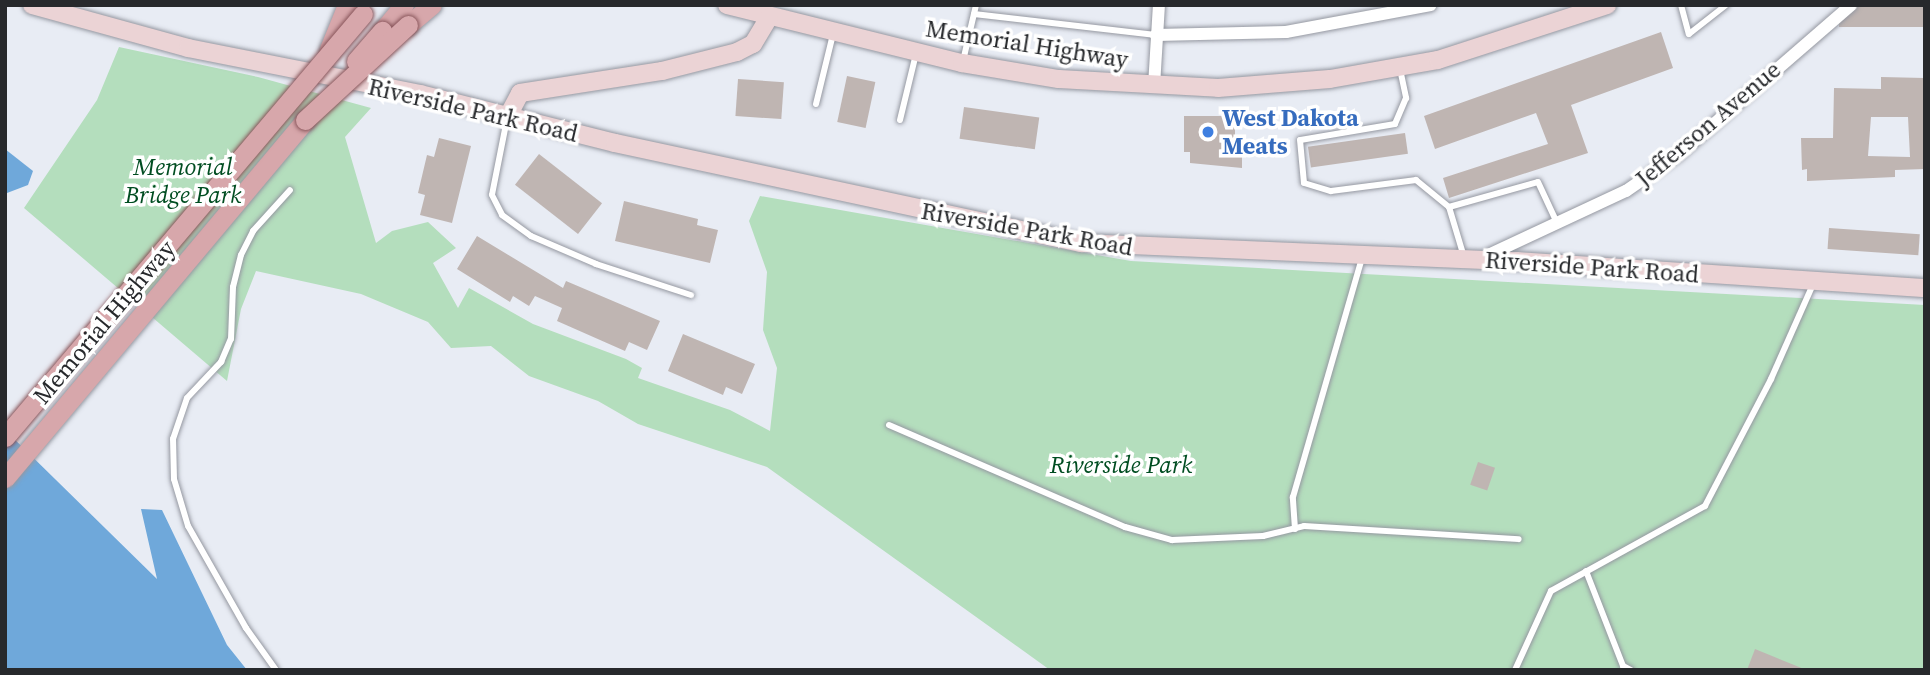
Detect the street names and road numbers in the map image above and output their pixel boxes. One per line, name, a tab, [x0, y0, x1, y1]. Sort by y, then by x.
street label: Memorial Highway	[924, 14, 1130, 74]
street label: Jefferson Avenue	[1630, 55, 1786, 193]
street label: Riverside Park Road	[365, 72, 581, 148]
street label: Riverside Park Road	[919, 196, 1135, 262]
street label: Memorial Highway	[27, 234, 181, 410]
street label: Riverside Park Road	[1484, 245, 1700, 289]

